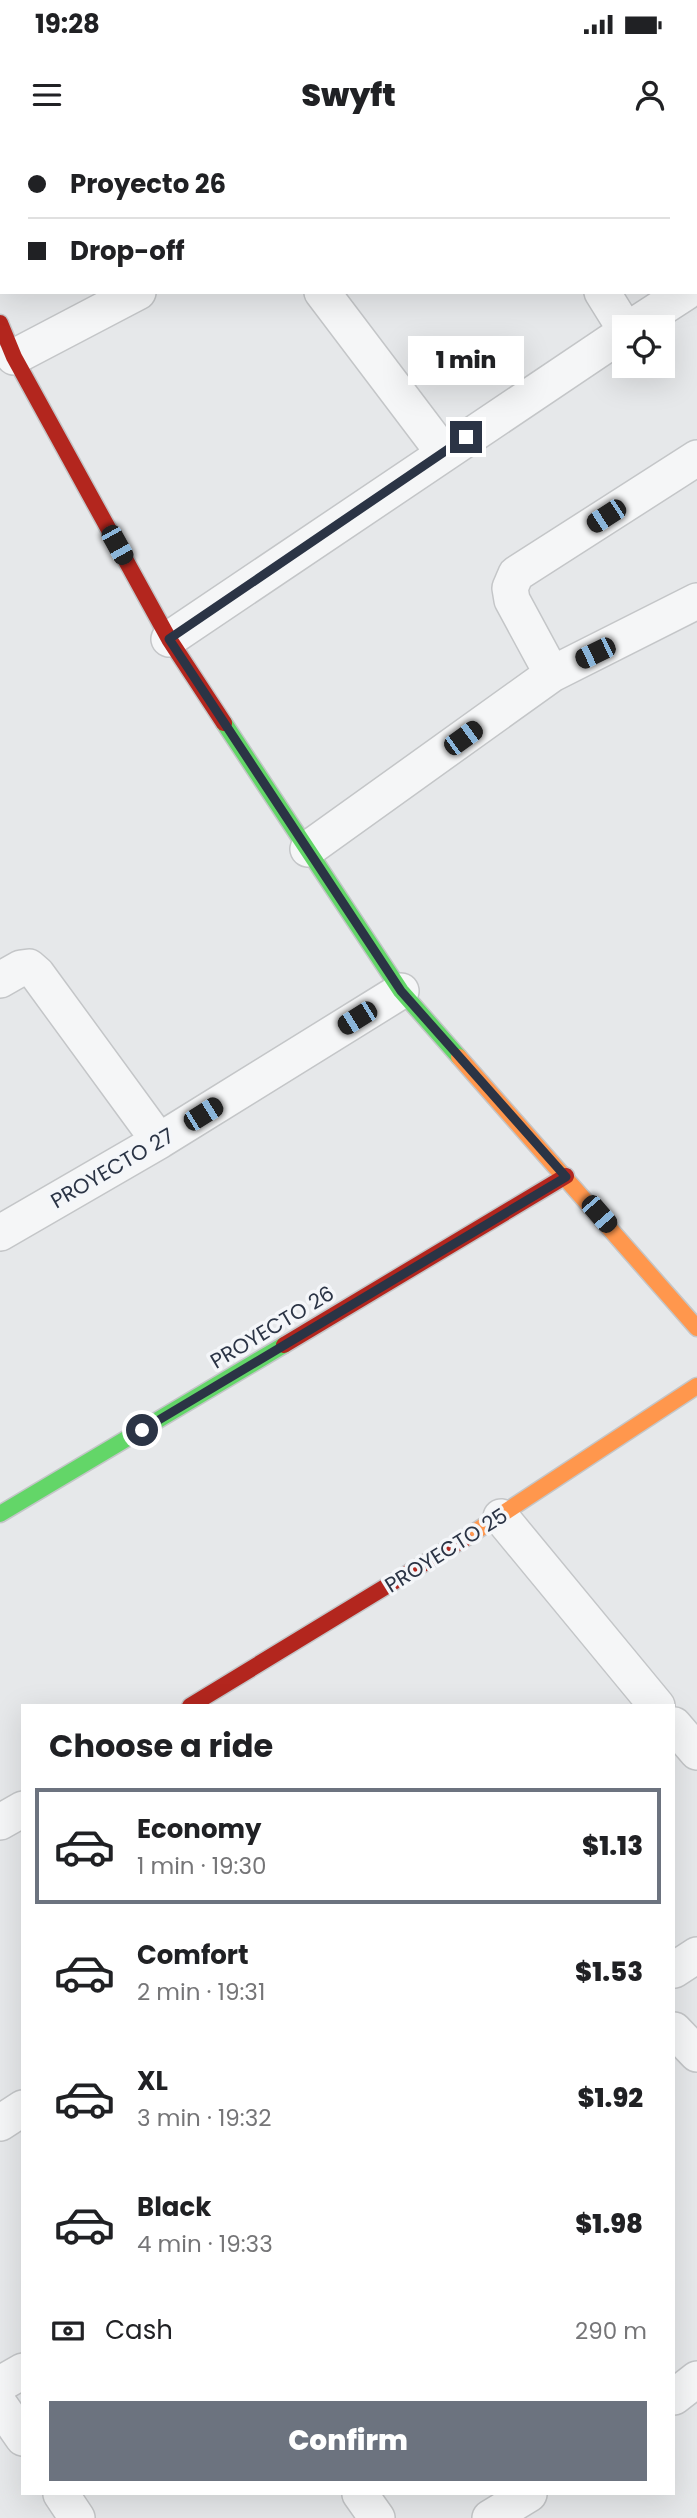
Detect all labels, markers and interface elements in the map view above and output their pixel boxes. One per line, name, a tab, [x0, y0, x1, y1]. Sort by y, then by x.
text: 19:28	[35, 6, 100, 42]
text: Swyft	[301, 72, 396, 117]
icon: menu	[28, 76, 66, 114]
icon: person	[631, 76, 669, 114]
text: Proyecto 26	[70, 166, 226, 202]
text: Drop-off	[70, 233, 185, 269]
map controls	[612, 315, 675, 378]
button: locate	[612, 315, 675, 378]
callout: 1 min	[408, 336, 524, 384]
text: 1 min	[436, 344, 496, 376]
route end	[450, 421, 482, 453]
car	[583, 496, 630, 536]
car	[98, 522, 137, 568]
car	[572, 634, 619, 672]
car	[440, 717, 487, 759]
car	[334, 998, 381, 1038]
car	[180, 1094, 227, 1134]
street label: PROYECTO 27	[45, 1121, 179, 1215]
car	[578, 1191, 621, 1237]
street label: PROYECTO 26	[205, 1279, 339, 1375]
route start	[126, 1414, 158, 1446]
street label: PROYECTO 25	[379, 1501, 513, 1599]
text: Choose a ride	[49, 1723, 273, 1768]
text: Economy	[137, 1811, 261, 1847]
icon: car	[53, 1815, 116, 1878]
text: $1.13	[582, 1828, 643, 1864]
text: 1 min · 19:30	[137, 1850, 266, 1882]
text: Comfort	[137, 1937, 249, 1973]
icon: car	[53, 1941, 116, 2004]
text: $1.53	[575, 1954, 643, 1990]
text: 2 min · 19:31	[137, 1976, 265, 2008]
text: XL	[137, 2063, 168, 2099]
icon: car	[53, 2067, 116, 2130]
text: $1.92	[577, 2080, 643, 2116]
text: 3 min · 19:32	[137, 2102, 271, 2134]
text: Black	[137, 2189, 211, 2225]
icon: car	[53, 2193, 116, 2256]
text: $1.98	[575, 2206, 643, 2242]
text: 4 min · 19:33	[137, 2228, 273, 2260]
icon: cash	[49, 2312, 87, 2350]
text: Cash	[105, 2312, 173, 2348]
text: 290 m	[575, 2315, 647, 2347]
button: Confirm	[49, 2401, 647, 2481]

